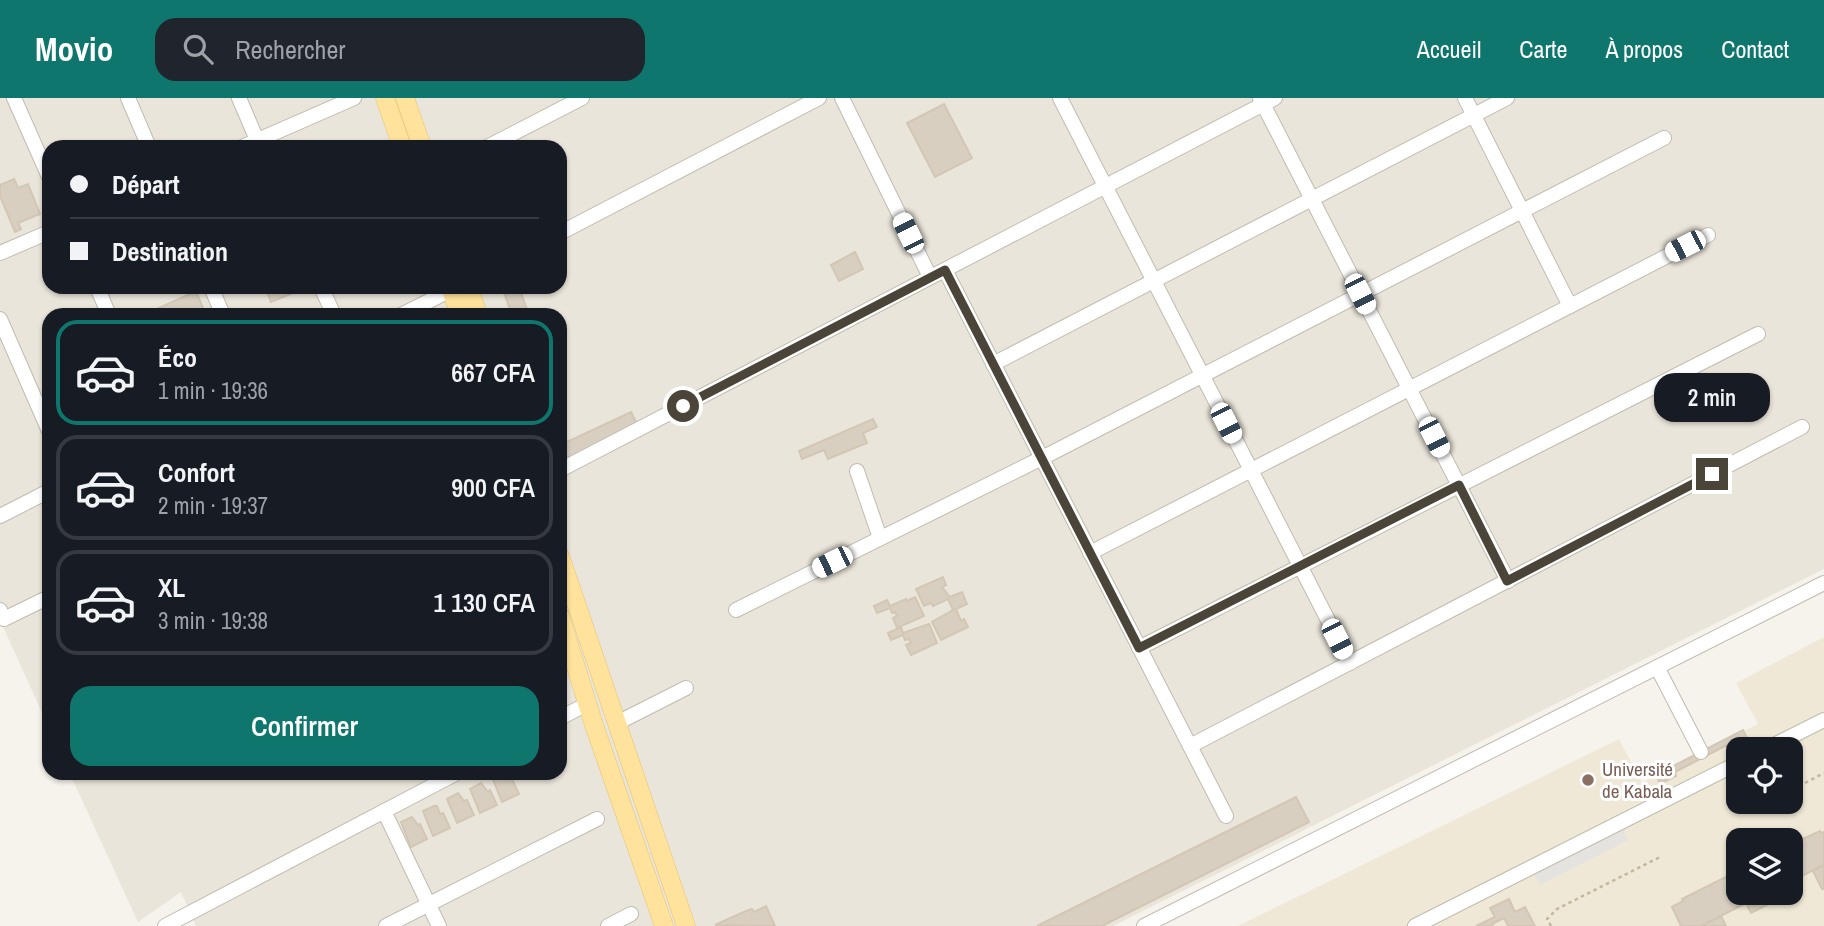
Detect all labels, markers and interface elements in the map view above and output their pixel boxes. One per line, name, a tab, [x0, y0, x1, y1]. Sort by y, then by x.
search box	[155, 18, 645, 81]
text: Movio	[35, 27, 113, 71]
icon: search	[179, 30, 217, 68]
text: Rechercher	[235, 32, 345, 67]
text: Accueil	[1417, 33, 1481, 65]
text: Carte	[1519, 33, 1567, 65]
text: À propos	[1605, 33, 1683, 65]
text: Contact	[1721, 33, 1789, 65]
text: Départ	[112, 167, 180, 202]
car	[890, 210, 927, 256]
car	[1662, 227, 1709, 265]
text: Destination	[112, 234, 228, 269]
car	[1342, 271, 1379, 317]
text: Éco	[158, 340, 197, 375]
icon: car	[74, 341, 137, 404]
text: 667 CFA	[451, 355, 535, 390]
callout: 2 min	[1654, 372, 1770, 422]
text: 1 min · 19:36	[158, 375, 268, 406]
text: 2 min	[1688, 382, 1736, 413]
route start	[667, 390, 699, 422]
car	[1208, 400, 1245, 446]
car	[1416, 414, 1453, 460]
text: Confort	[158, 455, 235, 490]
icon: car	[74, 456, 137, 519]
route end	[1696, 458, 1728, 490]
text: 900 CFA	[451, 470, 535, 505]
text: 2 min · 19:37	[158, 490, 268, 521]
car	[809, 543, 856, 581]
text: XL	[158, 570, 185, 605]
icon: car	[74, 571, 137, 634]
text: 1 130 CFA	[433, 585, 535, 620]
text: 3 min · 19:38	[158, 605, 268, 636]
car	[1319, 616, 1356, 662]
button: Confirmer	[70, 686, 539, 766]
map controls	[1726, 737, 1803, 905]
button: locate	[1726, 737, 1803, 814]
place label: Université de Kabala	[1602, 756, 1673, 804]
marker: Université de Kabala	[1580, 772, 1596, 788]
button: layers	[1726, 828, 1803, 905]

